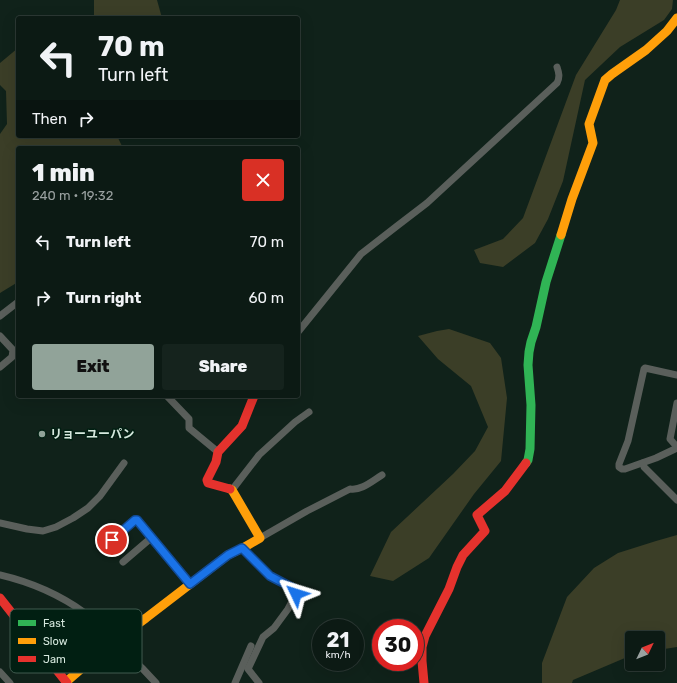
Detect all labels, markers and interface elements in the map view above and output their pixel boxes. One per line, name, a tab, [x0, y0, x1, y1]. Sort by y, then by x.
text: 70 m	[98, 30, 165, 63]
icon: left	[32, 32, 84, 84]
text: Turn left	[98, 64, 168, 86]
icon: right	[75, 108, 97, 130]
text: Then	[32, 110, 67, 128]
text: 1 min	[32, 159, 95, 187]
button: close	[242, 159, 284, 201]
text: 240 m · 19:32	[32, 188, 113, 203]
icon: left	[32, 231, 54, 253]
text: Turn left	[66, 233, 131, 251]
text: 70 m	[250, 233, 284, 251]
icon: right	[32, 287, 54, 309]
text: Turn right	[66, 289, 141, 307]
text: 60 m	[248, 289, 284, 307]
button: Exit	[32, 344, 154, 390]
button: Share	[162, 344, 284, 390]
place label: リョーユーパン	[50, 427, 134, 441]
marker: リョーユーパン	[37, 429, 47, 439]
pin	[95, 523, 129, 557]
icon: arrive	[101, 529, 123, 551]
position arrow	[275, 573, 317, 615]
legend	[10, 609, 142, 673]
text: Fast	[43, 617, 66, 630]
speed limit sign: 30	[372, 619, 424, 671]
text: 21	[327, 628, 349, 652]
north arrow	[625, 631, 665, 671]
map controls	[625, 631, 665, 671]
text: Slow	[43, 635, 68, 648]
text: km/h	[326, 649, 350, 661]
text: Jam	[43, 653, 66, 666]

